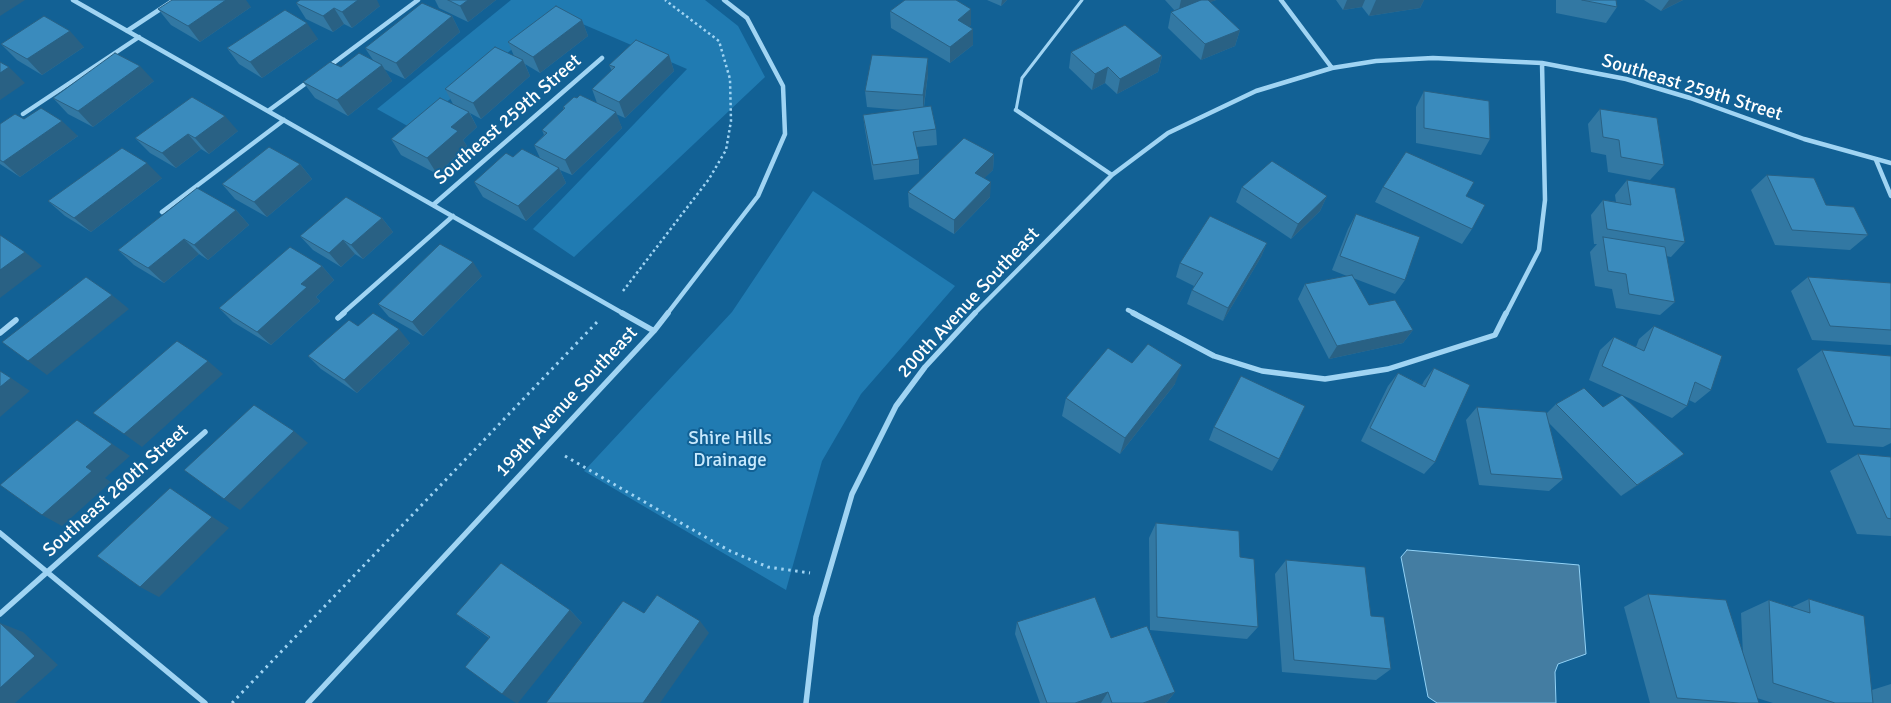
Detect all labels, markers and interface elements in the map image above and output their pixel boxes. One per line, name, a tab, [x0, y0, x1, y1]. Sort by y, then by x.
street label: Southeast 259th Street	[430, 50, 586, 190]
street label: Southeast 259th Street	[1599, 50, 1785, 126]
street label: 200th Avenue Southeast	[893, 223, 1045, 383]
street label: 199th Avenue Southeast	[491, 322, 643, 482]
street label: Southeast 260th Street	[39, 420, 193, 562]
park label: Shire Hills Drainage	[688, 428, 772, 472]

